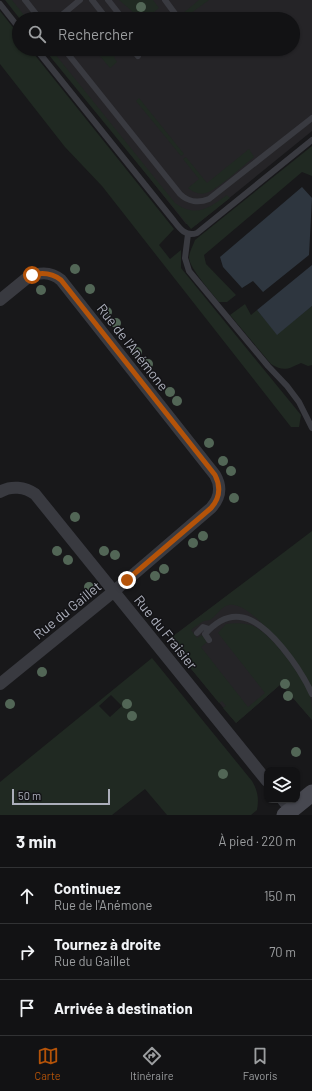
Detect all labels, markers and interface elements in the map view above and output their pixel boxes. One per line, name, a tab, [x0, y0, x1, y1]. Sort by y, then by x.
search box	[12, 12, 300, 56]
icon: search	[26, 23, 48, 45]
text: Rechercher	[58, 25, 134, 43]
route start	[23, 266, 41, 284]
street label: Rue de l'Anémone	[94, 300, 172, 394]
route end	[118, 571, 136, 589]
street label: Rue du Gaillet	[30, 577, 104, 643]
street label: Rue du Fraisier	[131, 591, 201, 673]
map controls	[264, 767, 300, 803]
button: layers	[264, 767, 300, 803]
scale bar	[12, 787, 110, 806]
text: 50 m	[18, 789, 41, 802]
text: 3 min	[16, 831, 56, 851]
text: À pied · 220 m	[218, 833, 296, 849]
text: Continuez	[54, 879, 121, 897]
icon: ahead	[16, 885, 38, 907]
text: 150 m	[264, 888, 296, 904]
text: Rue de l'Anémone	[54, 897, 152, 913]
text: Tournez à droite	[54, 935, 161, 953]
icon: right	[16, 941, 38, 963]
text: 70 m	[269, 944, 296, 960]
text: Rue du Gaillet	[54, 953, 131, 969]
icon: arrive	[16, 997, 38, 1019]
text: Arrivée à destination	[54, 999, 193, 1017]
tab: Carte	[35, 1045, 61, 1082]
tab: Itinéraire	[130, 1045, 174, 1082]
tab: Favoris	[243, 1045, 277, 1082]

